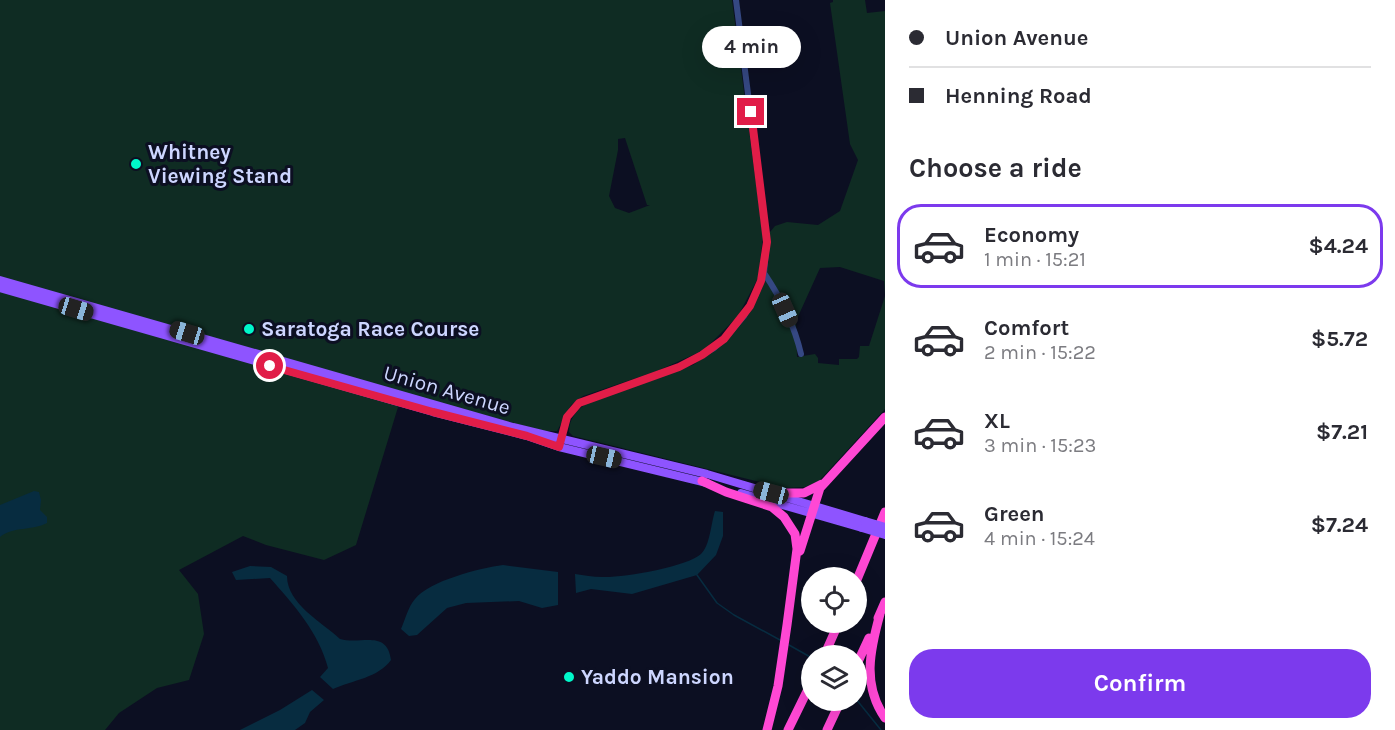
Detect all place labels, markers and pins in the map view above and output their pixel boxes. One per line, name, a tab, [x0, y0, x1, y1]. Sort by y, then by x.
place label: Whitney Viewing Stand	[148, 140, 292, 188]
marker: Whitney Viewing Stand	[129, 157, 143, 171]
place label: Saratoga Race Course	[261, 317, 479, 341]
marker: Saratoga Race Course	[242, 322, 256, 336]
place label: Yaddo Mansion	[581, 665, 734, 689]
marker: Yaddo Mansion	[562, 670, 576, 684]

